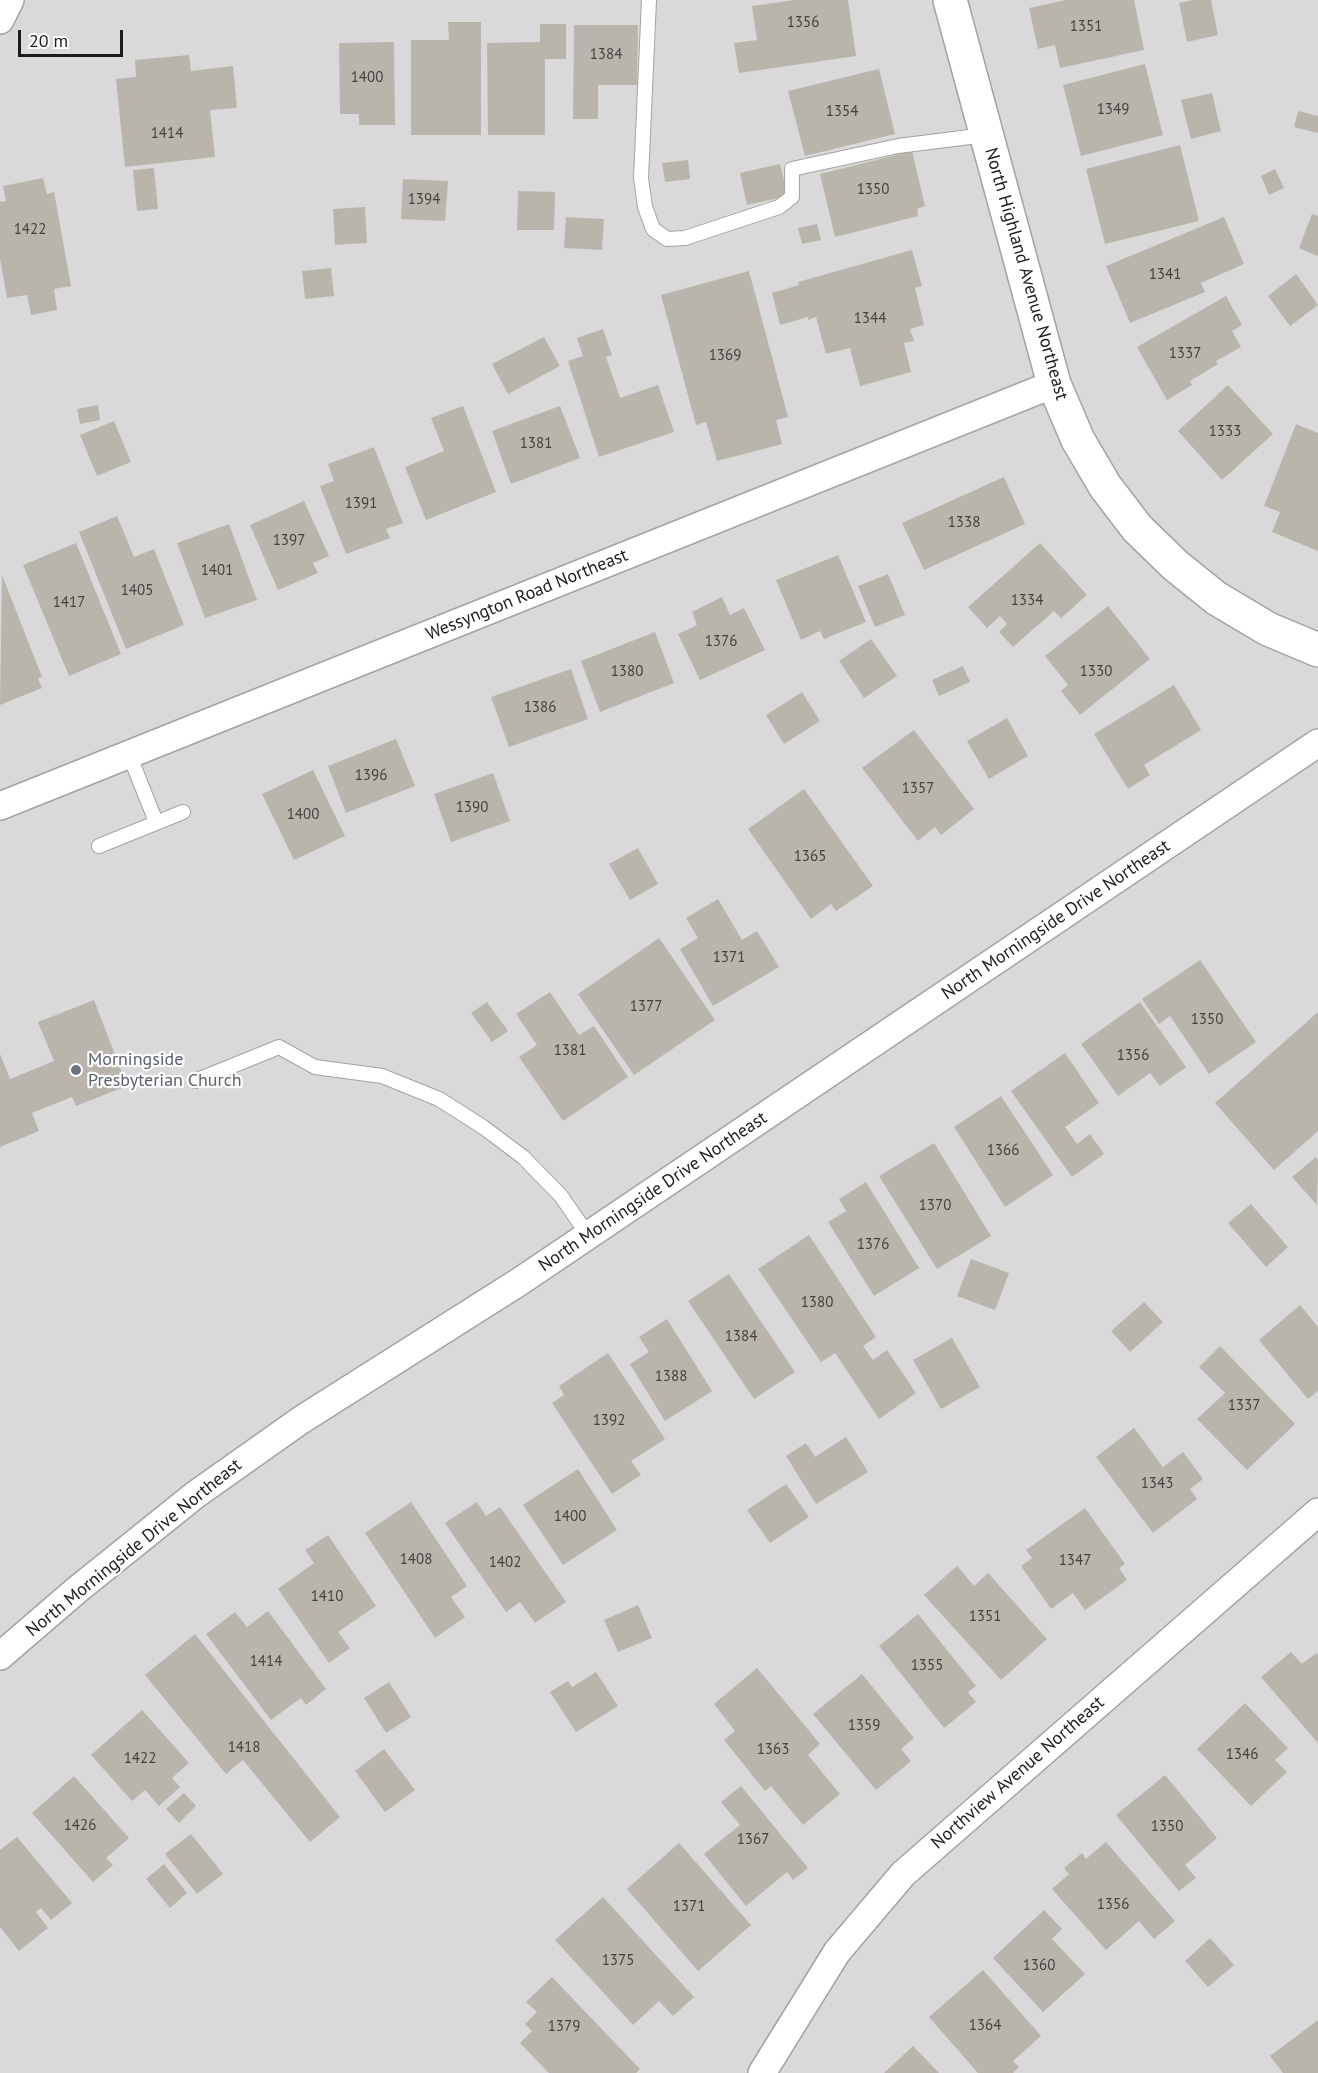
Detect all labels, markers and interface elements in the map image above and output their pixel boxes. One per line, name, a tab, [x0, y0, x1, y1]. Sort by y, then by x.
house number: 1356	[787, 14, 819, 32]
scale bar	[21, 18, 126, 56]
house number: 1351	[1070, 18, 1102, 36]
text: 20 m	[29, 29, 68, 52]
house number: 1384	[590, 46, 622, 64]
house number: 1400	[351, 69, 383, 87]
house number: 1349	[1097, 101, 1129, 119]
house number: 1354	[826, 103, 858, 121]
house number: 1414	[151, 125, 183, 143]
street label: North Highland Avenue Northeast	[980, 145, 1072, 403]
house number: 1350	[857, 181, 889, 199]
house number: 1394	[408, 191, 440, 209]
house number: 1422	[14, 221, 46, 239]
house number: 1341	[1149, 266, 1181, 284]
house number: 1344	[854, 310, 886, 328]
house number: 1337	[1169, 345, 1201, 363]
house number: 1369	[709, 347, 741, 365]
house number: 1333	[1209, 423, 1241, 441]
house number: 1381	[520, 435, 552, 453]
house number: 1391	[345, 495, 377, 513]
house number: 1338	[948, 514, 980, 532]
house number: 1397	[273, 532, 305, 550]
street label: Wessyngton Road Northeast	[423, 545, 631, 645]
house number: 1401	[201, 562, 233, 580]
house number: 1405	[121, 582, 153, 600]
house number: 1334	[1011, 592, 1043, 610]
house number: 1417	[53, 594, 85, 612]
house number: 1376	[705, 633, 737, 651]
house number: 1380	[611, 663, 643, 681]
house number: 1330	[1080, 663, 1112, 681]
house number: 1386	[524, 699, 556, 717]
house number: 1396	[355, 767, 387, 785]
house number: 1357	[902, 780, 934, 798]
house number: 1390	[456, 799, 488, 817]
house number: 1400	[287, 806, 319, 824]
street label: North Morningside Drive Northeast	[938, 835, 1174, 1005]
house number: 1365	[794, 848, 826, 866]
house number: 1371	[713, 949, 745, 967]
house number: 1377	[630, 998, 662, 1016]
house number: 1350	[1191, 1011, 1223, 1029]
house number: 1381	[554, 1042, 586, 1060]
house number: 1356	[1117, 1047, 1149, 1065]
place label: Morningside Presbyterian Church	[88, 1049, 242, 1092]
marker: Morningside Presbyterian Church	[69, 1063, 83, 1077]
street label: North Morningside Drive Northeast	[535, 1107, 771, 1277]
house number: 1366	[987, 1142, 1019, 1160]
house number: 1370	[919, 1197, 951, 1215]
house number: 1376	[857, 1236, 889, 1254]
house number: 1380	[801, 1294, 833, 1312]
house number: 1384	[725, 1328, 757, 1346]
house number: 1388	[655, 1368, 687, 1386]
house number: 1337	[1228, 1397, 1260, 1415]
house number: 1392	[593, 1412, 625, 1430]
street label: North Morningside Drive Northeast	[22, 1454, 246, 1642]
house number: 1343	[1141, 1475, 1173, 1493]
house number: 1400	[554, 1508, 586, 1526]
house number: 1408	[400, 1551, 432, 1569]
house number: 1347	[1059, 1552, 1091, 1570]
house number: 1402	[489, 1554, 521, 1572]
house number: 1410	[311, 1588, 343, 1606]
house number: 1351	[969, 1608, 1001, 1626]
house number: 1414	[250, 1653, 282, 1671]
house number: 1355	[911, 1657, 943, 1675]
street label: Northview Avenue Northeast	[927, 1692, 1109, 1854]
house number: 1359	[848, 1717, 880, 1735]
house number: 1418	[228, 1739, 260, 1757]
house number: 1363	[757, 1741, 789, 1759]
house number: 1346	[1226, 1746, 1258, 1764]
house number: 1422	[124, 1750, 156, 1768]
house number: 1426	[64, 1817, 96, 1835]
house number: 1350	[1151, 1818, 1183, 1836]
house number: 1367	[737, 1831, 769, 1849]
house number: 1356	[1097, 1896, 1129, 1914]
house number: 1371	[673, 1898, 705, 1916]
house number: 1375	[602, 1952, 634, 1970]
house number: 1360	[1023, 1957, 1055, 1975]
house number: 1364	[969, 2017, 1001, 2035]
house number: 1379	[548, 2018, 580, 2036]

